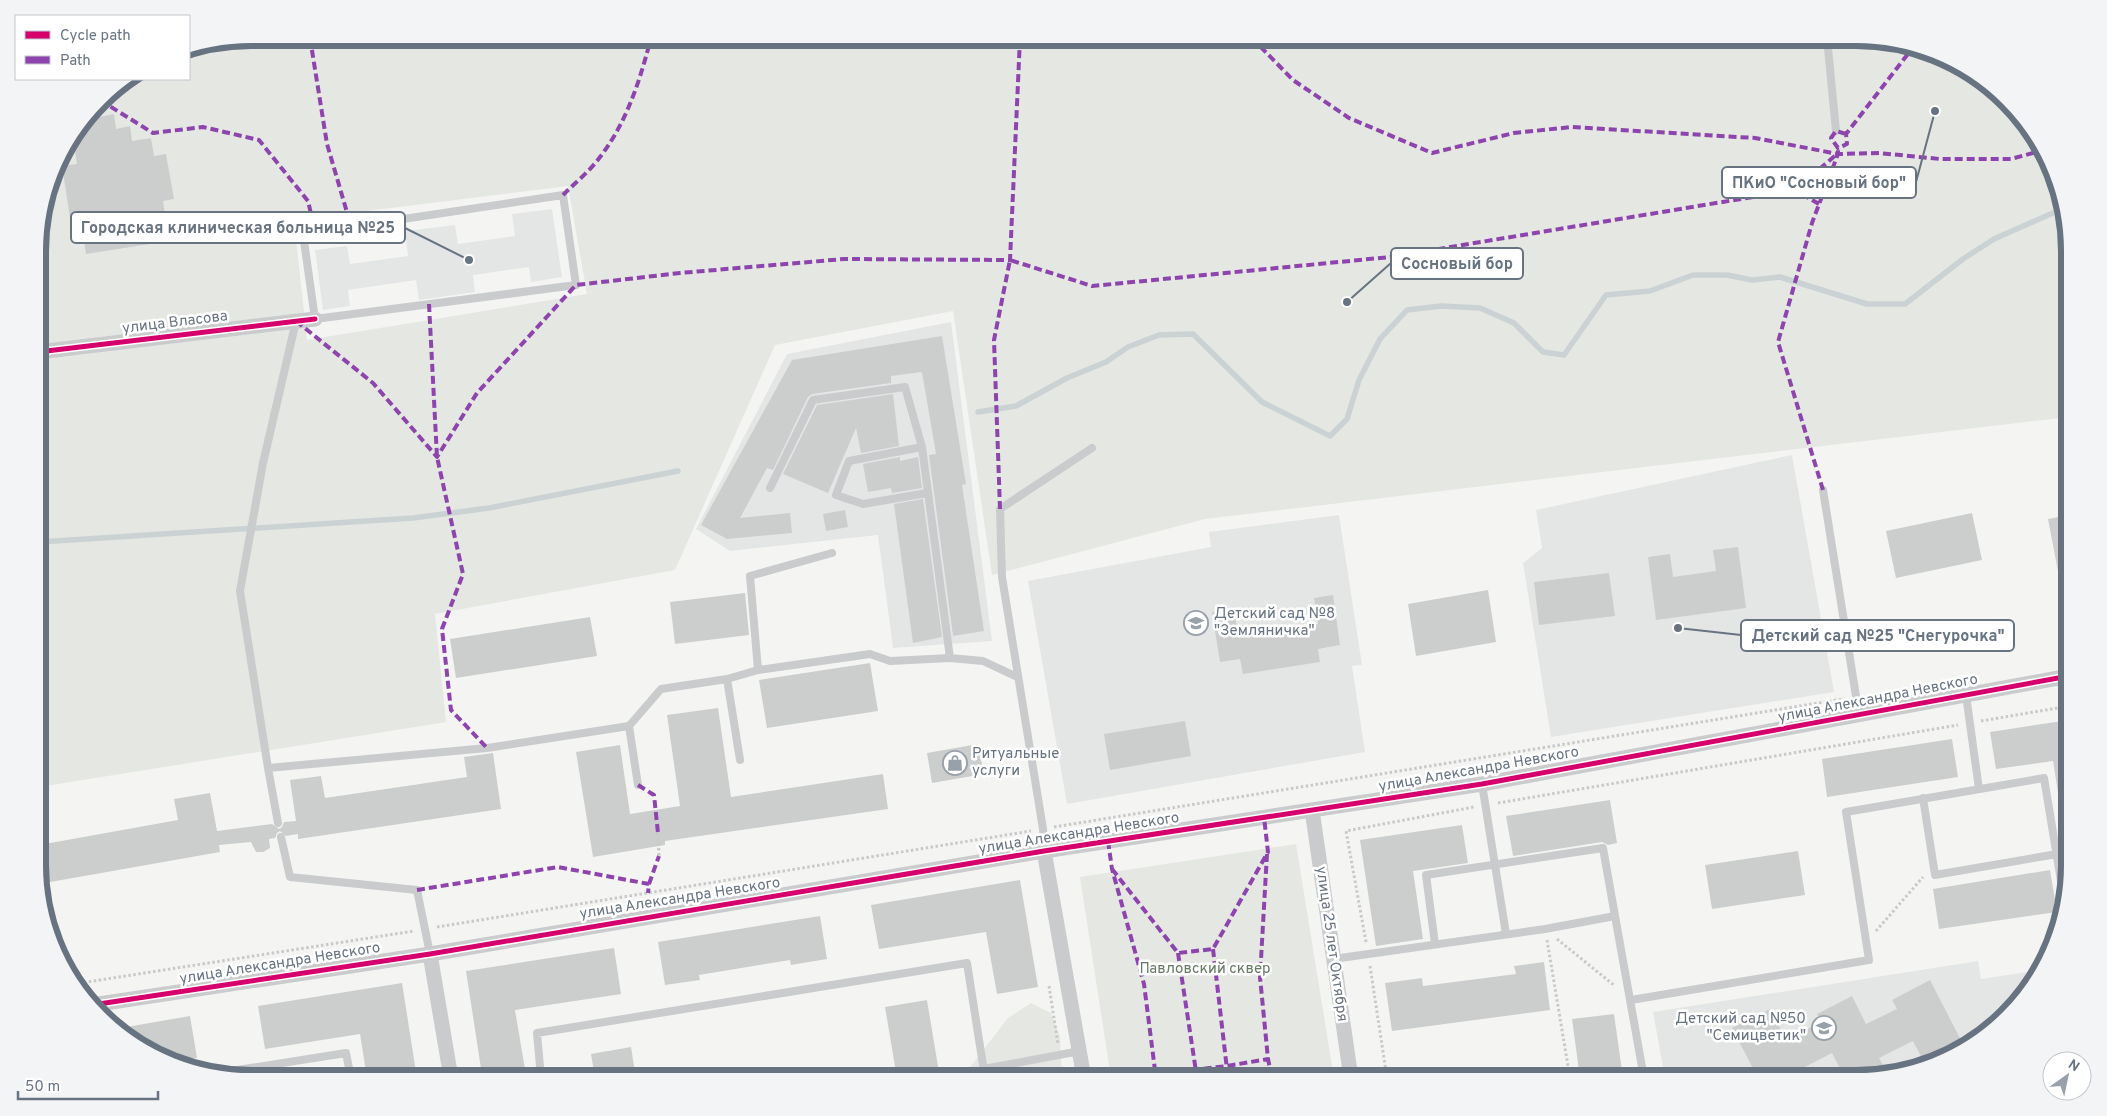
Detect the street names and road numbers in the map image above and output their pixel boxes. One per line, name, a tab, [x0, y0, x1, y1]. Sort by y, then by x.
street label: улица Власова	[121, 307, 229, 339]
street label: улица Александра Невского	[1776, 670, 1980, 728]
street label: улица Александра Невского	[1377, 743, 1581, 797]
street label: улица Александра Невского	[977, 809, 1181, 859]
street label: улица 25 лет Октября	[1311, 865, 1351, 1023]
street label: улица Александра Невского	[578, 874, 782, 924]
street label: улица Александра Невского	[178, 939, 382, 989]

